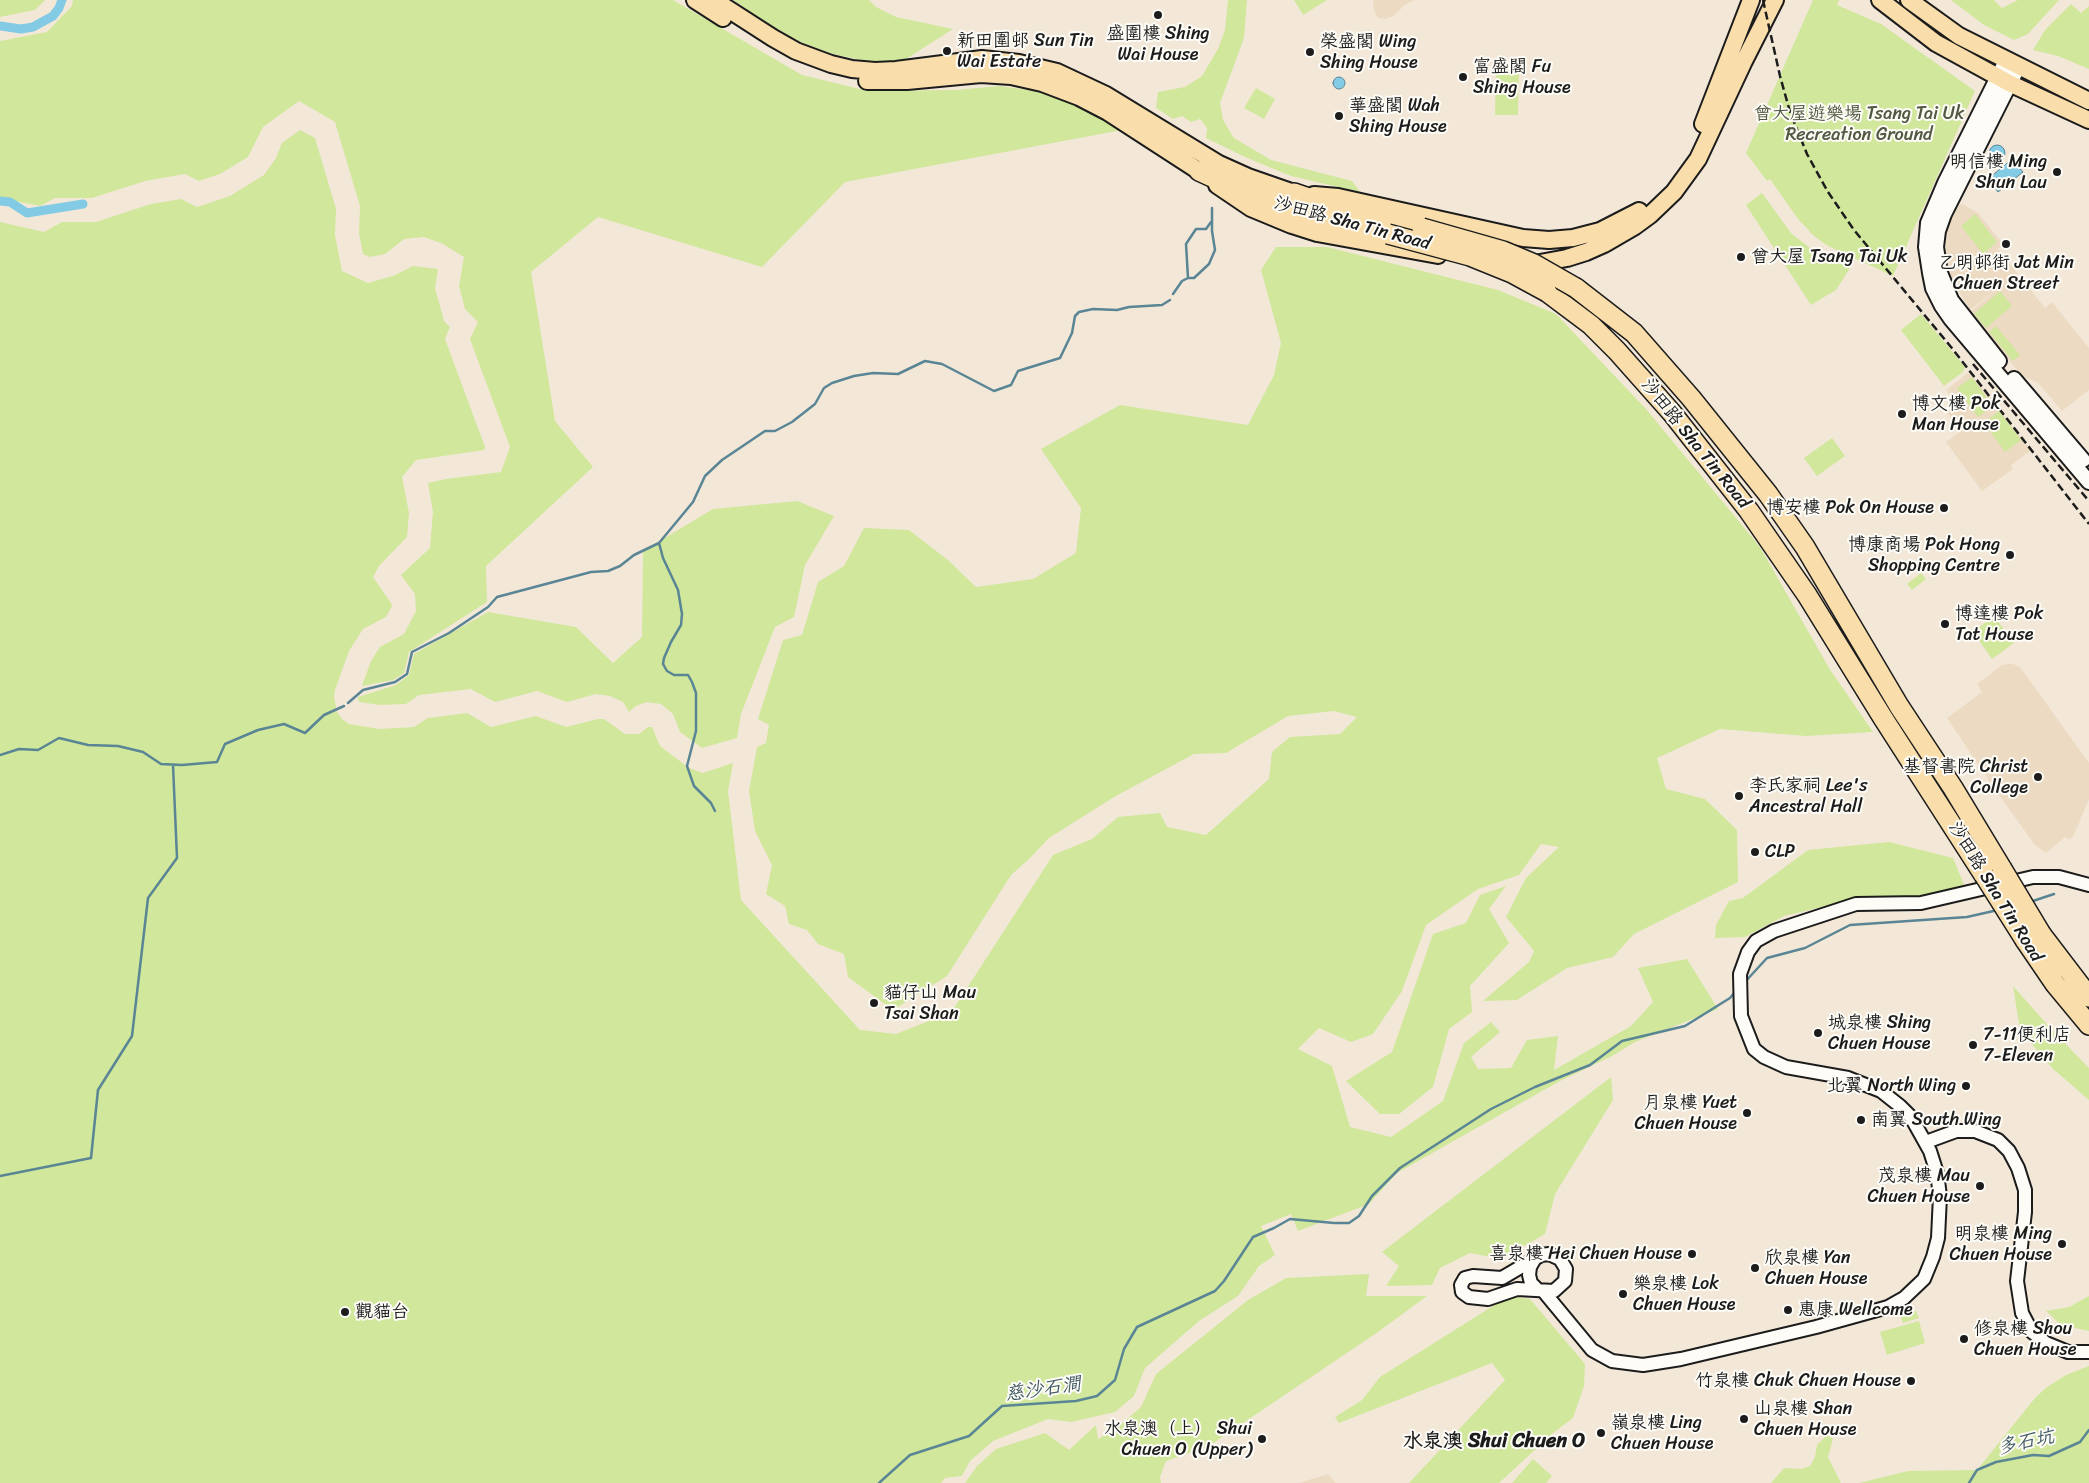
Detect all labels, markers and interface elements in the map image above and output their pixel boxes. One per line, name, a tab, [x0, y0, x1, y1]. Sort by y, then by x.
marker: 盛圍樓 Shing Wai House	[1152, 9, 1164, 21]
place label: 盛圍樓 Shing Wai House	[1106, 23, 1210, 66]
place label: 新田圍邨 Sun Tin Wai Estate	[957, 30, 1094, 72]
place label: 榮盛閣 Wing Shing House	[1320, 31, 1418, 74]
marker: 新田圍邨 Sun Tin Wai Estate	[941, 45, 953, 57]
marker: 榮盛閣 Wing Shing House	[1304, 46, 1316, 58]
place label: 富盛閣 Fu Shing House	[1473, 56, 1571, 98]
marker: 富盛閣 Fu Shing House	[1457, 71, 1469, 83]
place label: 華盛閣 Wah Shing House	[1349, 95, 1447, 138]
park label: 曾大屋遊樂場 Tsang Tai Uk Recreation Ground	[1754, 103, 1964, 146]
marker: 華盛閣 Wah Shing House	[1333, 110, 1345, 122]
place label: 明信樓 Ming Shun Lau	[1950, 151, 2047, 193]
marker: 明信樓 Ming Shun Lau	[2051, 166, 2063, 178]
street label: 沙田路 Sha Tin Road	[1271, 193, 1433, 255]
marker: 乙明邨街 Jat Min Chuen Street	[2000, 238, 2012, 250]
place label: 曾大屋 Tsang Tai Uk	[1751, 246, 1907, 268]
marker: 曾大屋 Tsang Tai Uk	[1735, 251, 1747, 263]
place label: 乙明邨街 Jat Min Chuen Street	[1938, 252, 2074, 294]
street label: 沙田路 Sha Tin Road	[1636, 375, 1754, 513]
place label: 博文樓 Pok Man House	[1912, 393, 2000, 436]
marker: 博文樓 Pok Man House	[1896, 408, 1908, 420]
place label: 博安樓 Pok On House	[1766, 497, 1934, 519]
marker: 博安樓 Pok On House	[1938, 502, 1950, 514]
place label: 博康商場 Pok Hong Shopping Centre	[1848, 534, 2000, 576]
marker: 博康商場 Pok Hong Shopping Centre	[2004, 549, 2016, 561]
place label: 博達樓 Pok Tat House	[1955, 603, 2043, 646]
marker: 博達樓 Pok Tat House	[1939, 618, 1951, 630]
place label: 基督書院 Christ College	[1903, 756, 2028, 799]
marker: 基督書院 Christ College	[2032, 771, 2044, 783]
place label: 李氏家祠 Lee's Ancestral Hall	[1749, 775, 1868, 818]
marker: 李氏家祠 Lee's Ancestral Hall	[1733, 790, 1745, 802]
street label: 沙田路 Sha Tin Road	[1943, 818, 2047, 966]
place label: CLP	[1765, 841, 1795, 863]
marker: CLP	[1749, 846, 1761, 858]
place label: 貓仔山 Mau Tsai Shan	[884, 982, 976, 1024]
marker: 貓仔山 Mau Tsai Shan	[868, 997, 880, 1009]
place label: 城泉樓 Shing Chuen House	[1828, 1012, 1931, 1054]
place label: 7-11便利店 7-Eleven	[1983, 1024, 2071, 1066]
marker: 城泉樓 Shing Chuen House	[1812, 1027, 1824, 1039]
marker: 7-11便利店 7-Eleven	[1967, 1039, 1979, 1051]
place label: 北翼 North Wing	[1827, 1075, 1956, 1097]
marker: 北翼 North Wing	[1960, 1080, 1972, 1092]
place label: 月泉樓 Yuet Chuen House	[1635, 1092, 1737, 1134]
marker: 月泉樓 Yuet Chuen House	[1741, 1107, 1753, 1119]
place label: 南翼 South Wing	[1871, 1109, 2001, 1131]
marker: 南翼 South Wing	[1855, 1114, 1867, 1126]
place label: 茂泉樓 Mau Chuen House	[1868, 1165, 1970, 1208]
marker: 茂泉樓 Mau Chuen House	[1974, 1180, 1986, 1192]
place label: 明泉樓 Ming Chuen House	[1950, 1223, 2052, 1266]
marker: 明泉樓 Ming Chuen House	[2056, 1238, 2068, 1250]
place label: 喜泉樓 Hei Chuen House	[1489, 1243, 1682, 1265]
place label: 欣泉樓 Yan Chuen House	[1765, 1247, 1867, 1290]
marker: 喜泉樓 Hei Chuen House	[1686, 1248, 1698, 1260]
marker: 欣泉樓 Yan Chuen House	[1749, 1262, 1761, 1274]
place label: 樂泉樓 Lok Chuen House	[1633, 1273, 1735, 1316]
marker: 樂泉樓 Lok Chuen House	[1617, 1288, 1629, 1300]
place label: 惠康 Wellcome	[1798, 1299, 1913, 1321]
place label: 觀貓台	[355, 1301, 409, 1323]
marker: 惠康 Wellcome	[1782, 1304, 1794, 1316]
marker: 觀貓台	[339, 1306, 351, 1318]
place label: 修泉樓 Shou Chuen House	[1974, 1318, 2076, 1360]
marker: 修泉樓 Shou Chuen House	[1958, 1333, 1970, 1345]
place label: 竹泉樓 Chuk Chuen House	[1695, 1370, 1901, 1392]
water label: 慈沙石澗	[1004, 1373, 1082, 1407]
marker: 竹泉樓 Chuk Chuen House	[1905, 1375, 1917, 1387]
place label: 山泉樓 Shan Chuen House	[1754, 1398, 1856, 1440]
place label: 嶺泉樓 Ling Chuen House	[1611, 1412, 1713, 1455]
marker: 山泉樓 Shan Chuen House	[1738, 1413, 1750, 1425]
place label: 水泉澳（上） Shui Chuen O (Upper)	[1104, 1418, 1252, 1460]
water label: 多石坑	[1996, 1426, 2056, 1460]
marker: 嶺泉樓 Ling Chuen House	[1595, 1427, 1607, 1439]
district label: 水泉澳 Shui Chuen O	[1403, 1430, 1585, 1454]
marker: 水泉澳（上） Shui Chuen O (Upper)	[1256, 1433, 1268, 1445]

